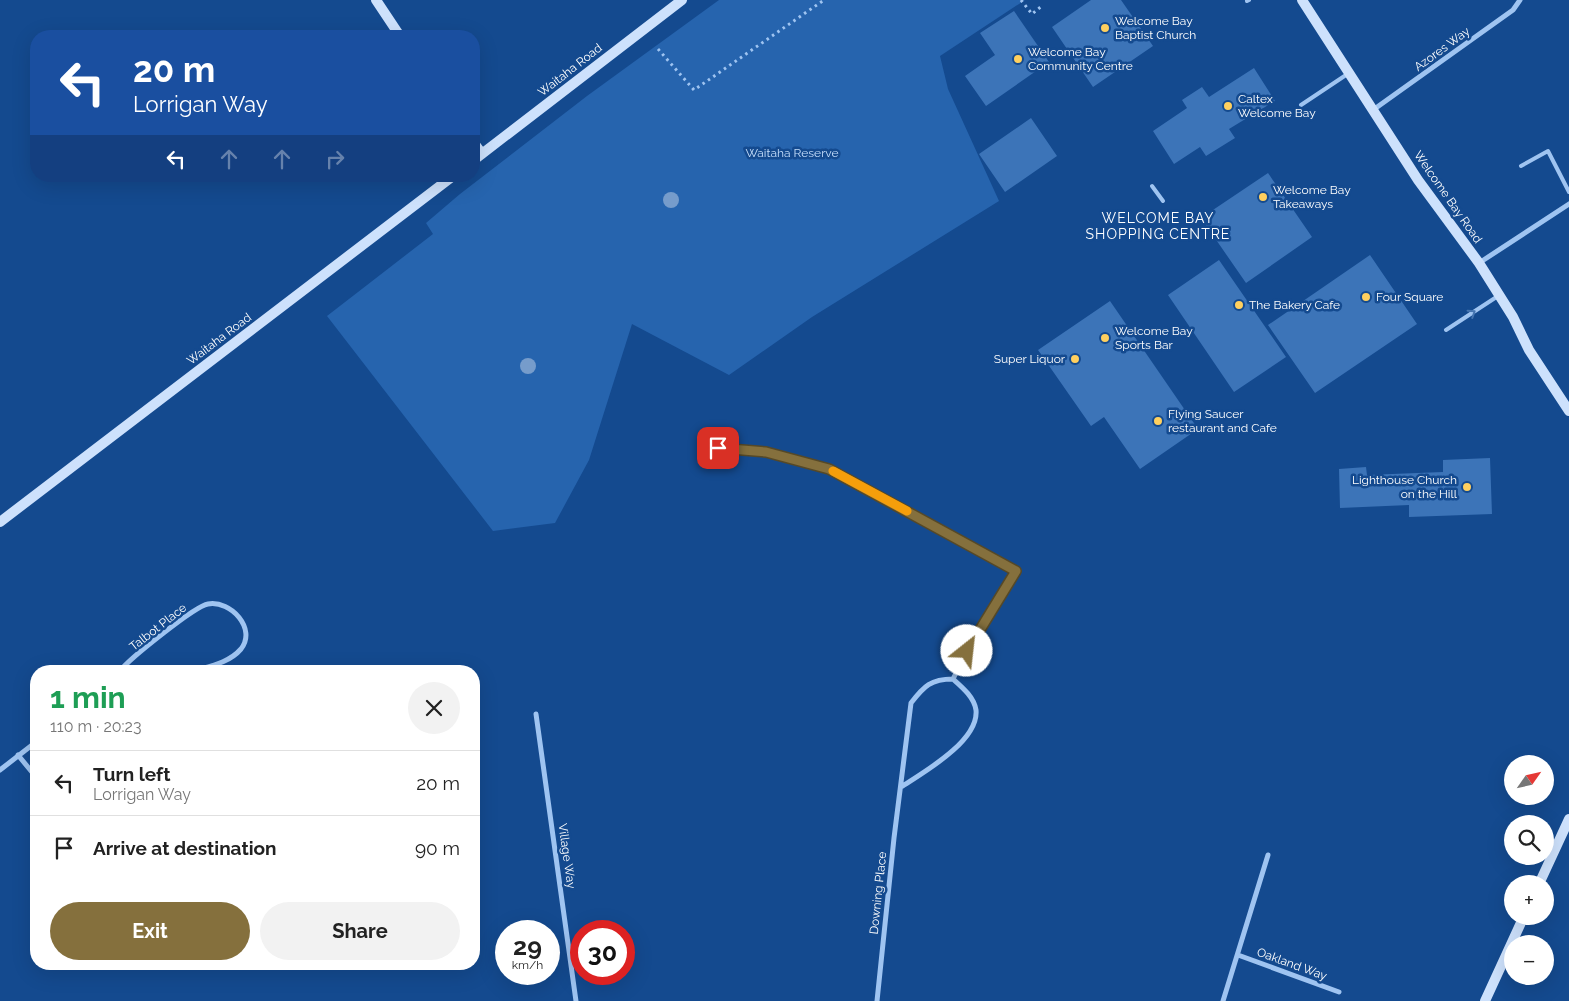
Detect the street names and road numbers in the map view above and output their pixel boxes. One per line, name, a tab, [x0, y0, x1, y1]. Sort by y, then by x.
street label: Azores Way	[1411, 24, 1473, 74]
street label: Waitaha Road	[535, 41, 605, 99]
street label: Welcome Bay Road	[1411, 148, 1485, 246]
street label: Waitaha Road	[184, 310, 254, 368]
street label: Talbot Place	[127, 600, 189, 654]
street label: Village Way	[555, 822, 579, 890]
street label: Downing Place	[867, 851, 889, 935]
street label: Oakland Way	[1255, 945, 1329, 983]

